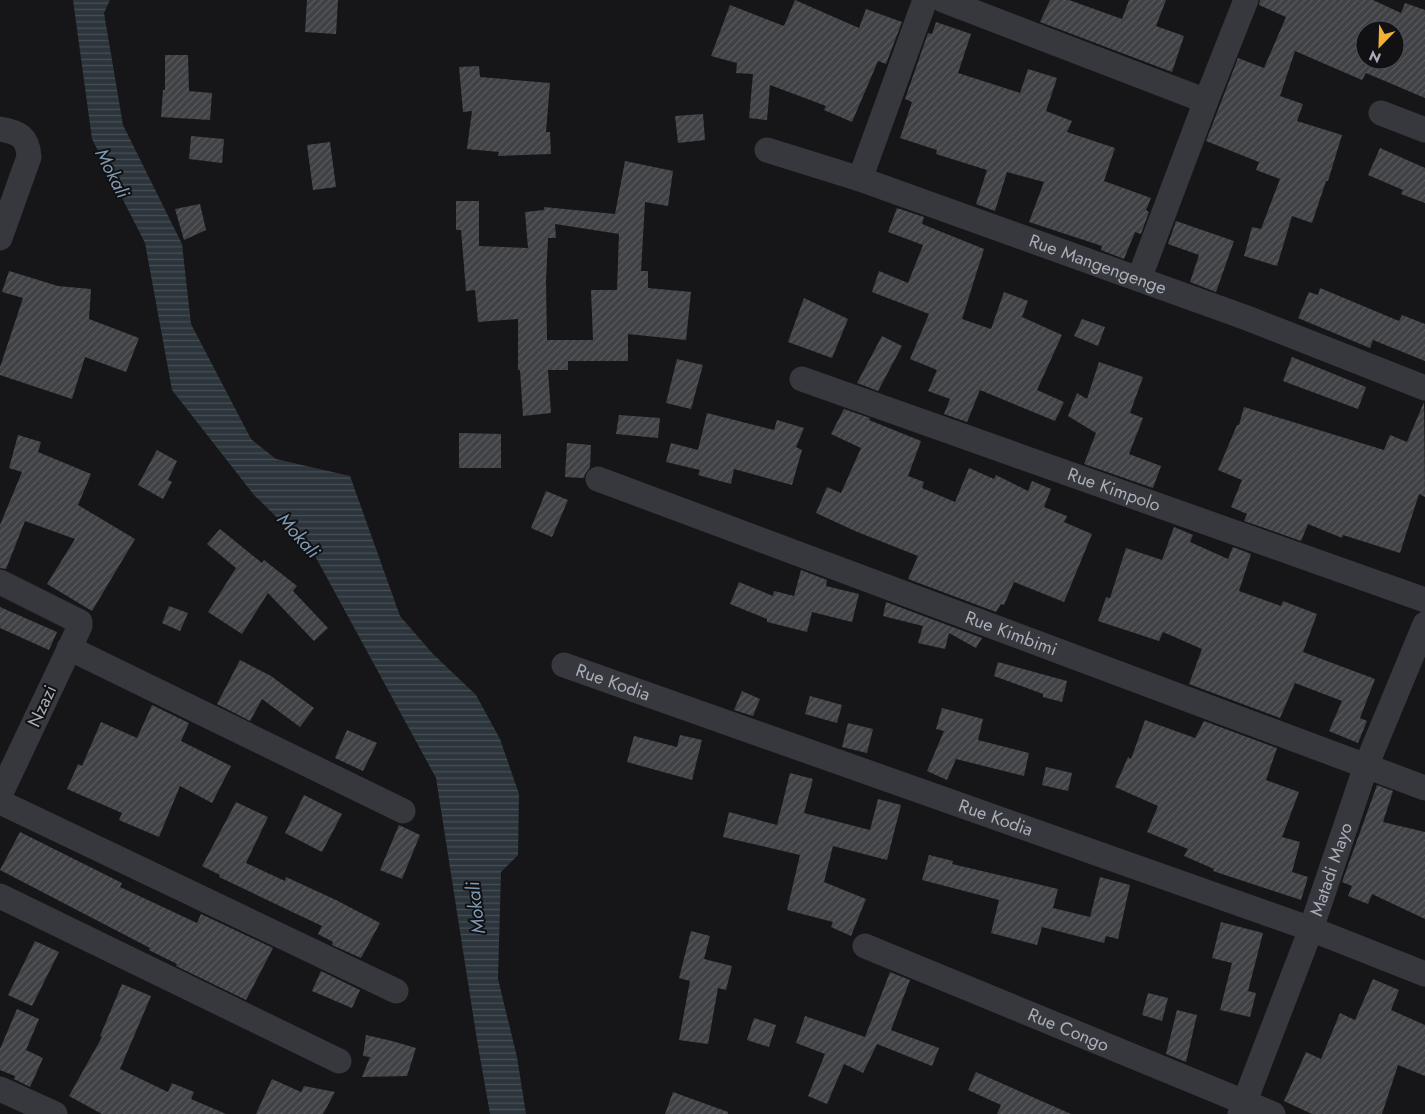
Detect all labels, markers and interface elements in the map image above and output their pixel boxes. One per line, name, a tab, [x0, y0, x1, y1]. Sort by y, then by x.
north arrow	[1355, 20, 1405, 70]
text: N	[1366, 46, 1384, 68]
water label: Mokali	[89, 144, 137, 204]
street label: Rue Mangengenge	[1025, 228, 1170, 301]
street label: Rue Kimpolo	[1064, 461, 1164, 518]
water label: Mokali	[271, 507, 327, 565]
street label: Rue Kimbimi	[961, 604, 1061, 662]
street label: Rue Kodia	[572, 657, 654, 707]
street label: Nzazi	[21, 681, 63, 731]
street label: Rue Kodia	[955, 792, 1037, 843]
street label: Matadi Mayo	[1303, 819, 1359, 920]
water label: Mokali	[459, 879, 492, 936]
street label: Rue Congo	[1024, 1001, 1113, 1058]

